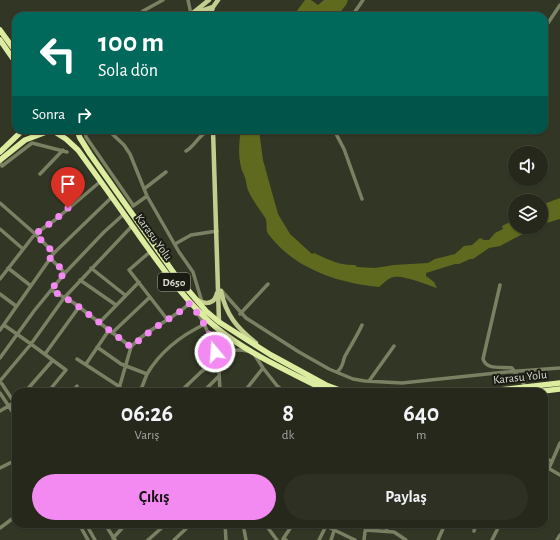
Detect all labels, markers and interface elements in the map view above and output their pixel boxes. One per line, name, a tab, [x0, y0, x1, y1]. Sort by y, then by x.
icon: left	[32, 28, 84, 80]
text: 100 m	[98, 29, 164, 57]
text: Sola dön	[98, 62, 158, 80]
icon: right	[73, 104, 95, 126]
text: Sonra	[32, 107, 65, 122]
map controls	[508, 146, 548, 234]
button: sound	[508, 146, 548, 186]
pin	[51, 167, 85, 208]
icon: arrive	[57, 173, 79, 195]
button: layers	[508, 194, 548, 234]
street label: Karasu Yolu	[133, 212, 175, 262]
road number: D650	[158, 273, 190, 291]
position arrow	[194, 331, 236, 373]
street label: Karasu Yolu	[492, 368, 548, 386]
text: 06:26	[121, 402, 173, 426]
text: 8	[282, 402, 294, 426]
text: 640	[403, 402, 439, 426]
text: Varış	[135, 429, 159, 442]
text: dk	[282, 429, 294, 442]
text: m	[416, 429, 426, 442]
button: Çıkış	[32, 474, 276, 520]
button: Paylaş	[284, 474, 528, 520]

